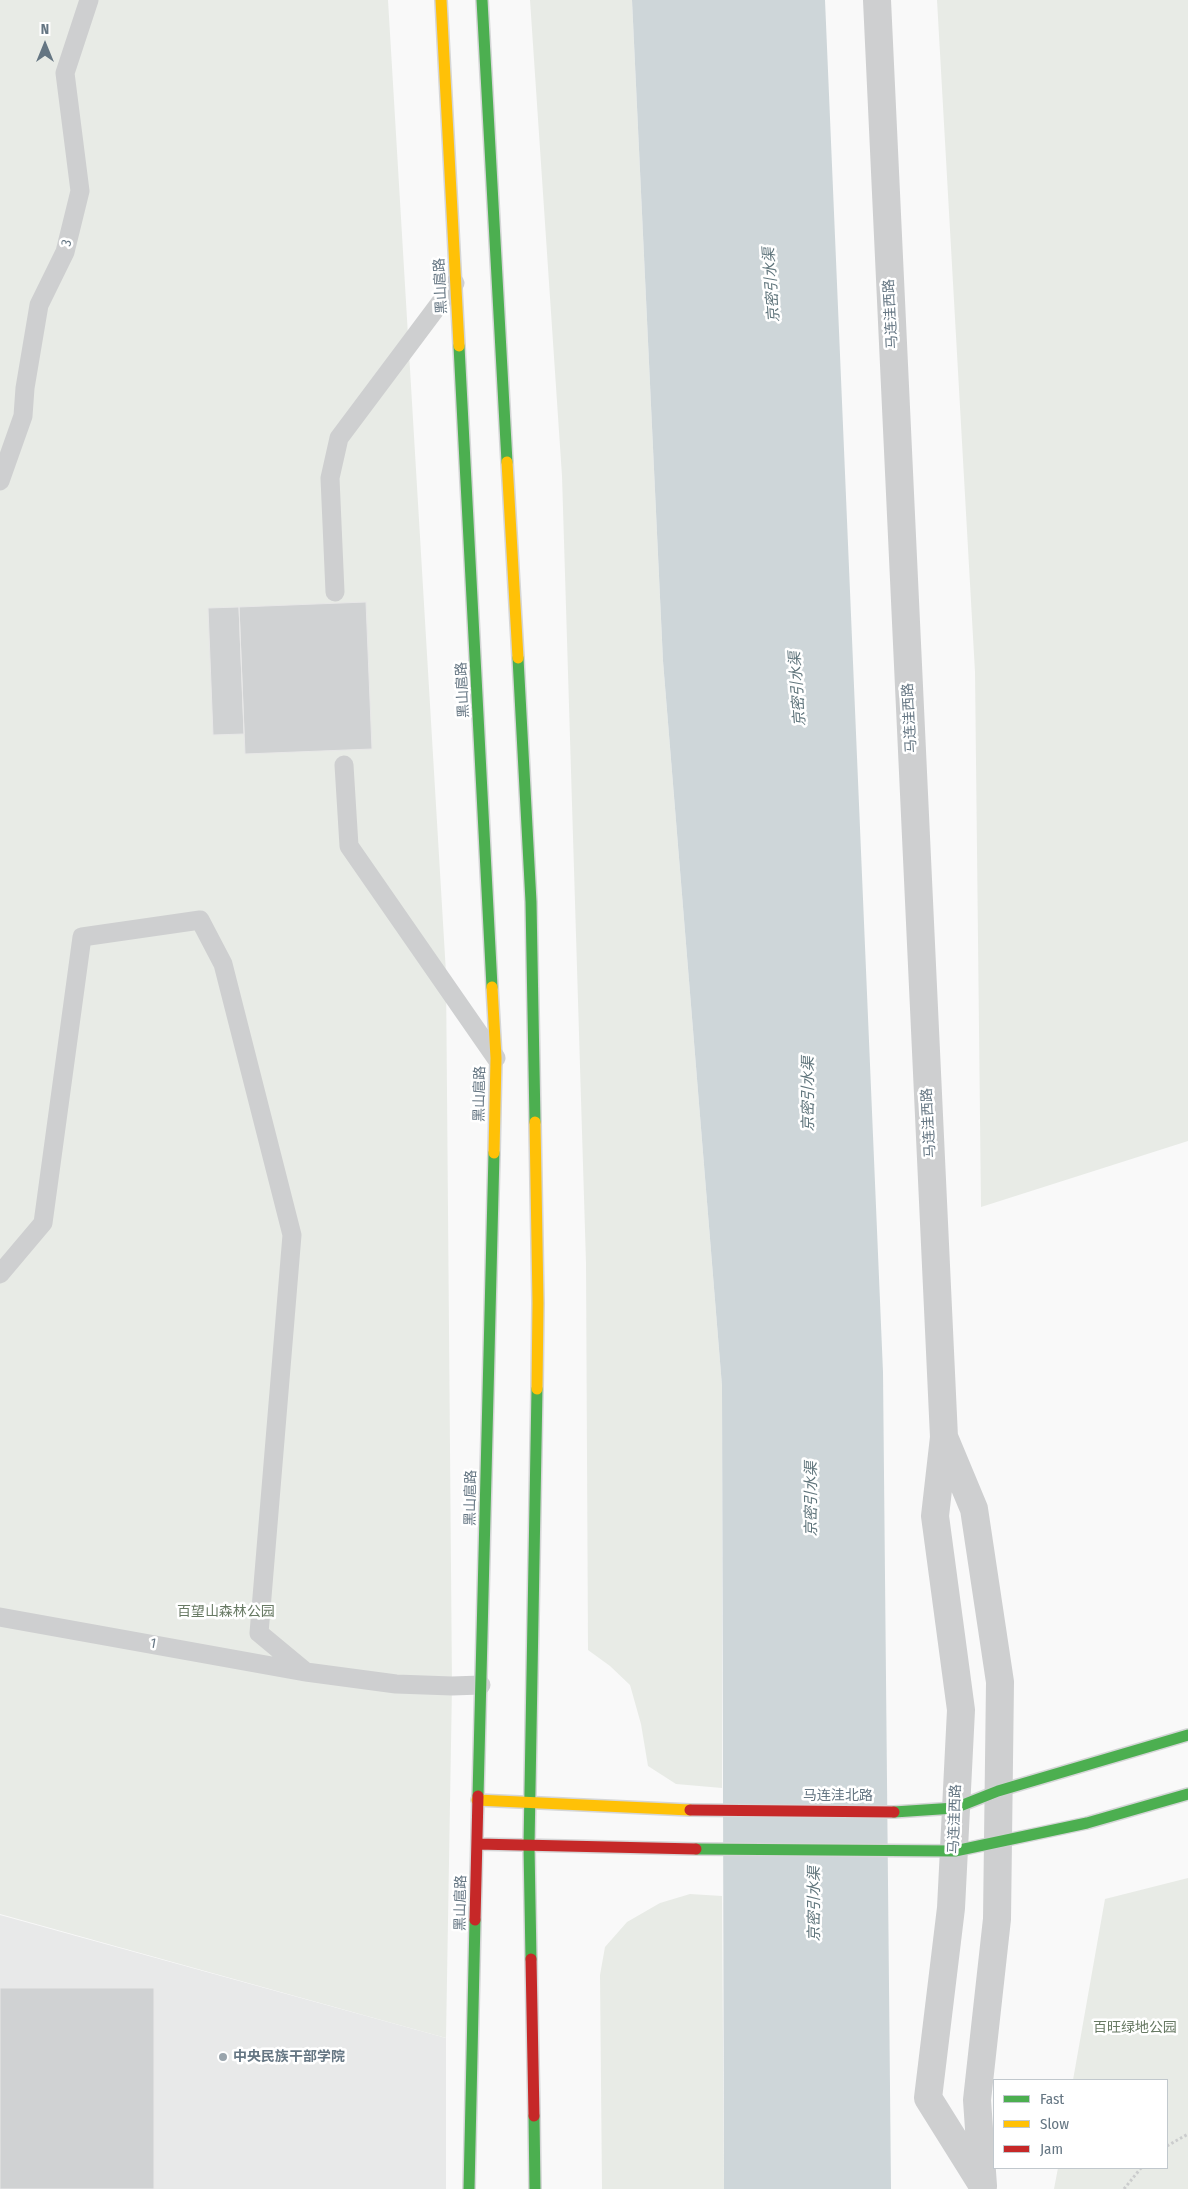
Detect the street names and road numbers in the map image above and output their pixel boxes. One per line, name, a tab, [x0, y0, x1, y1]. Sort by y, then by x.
street label: 3	[58, 238, 76, 248]
street label: 黑山扈路	[431, 258, 451, 314]
street label: 马连洼西路	[881, 279, 901, 349]
street label: 黑山扈路	[453, 662, 473, 718]
street label: 马连洼西路	[900, 683, 920, 753]
street label: 黑山扈路	[471, 1066, 489, 1122]
street label: 马连洼西路	[919, 1088, 939, 1158]
street label: 黑山扈路	[462, 1470, 480, 1526]
street label: 1	[149, 1635, 157, 1653]
street label: 马连洼西路	[945, 1784, 965, 1854]
street label: 马连洼北路	[803, 1788, 873, 1804]
street label: 黑山扈路	[452, 1875, 470, 1931]

